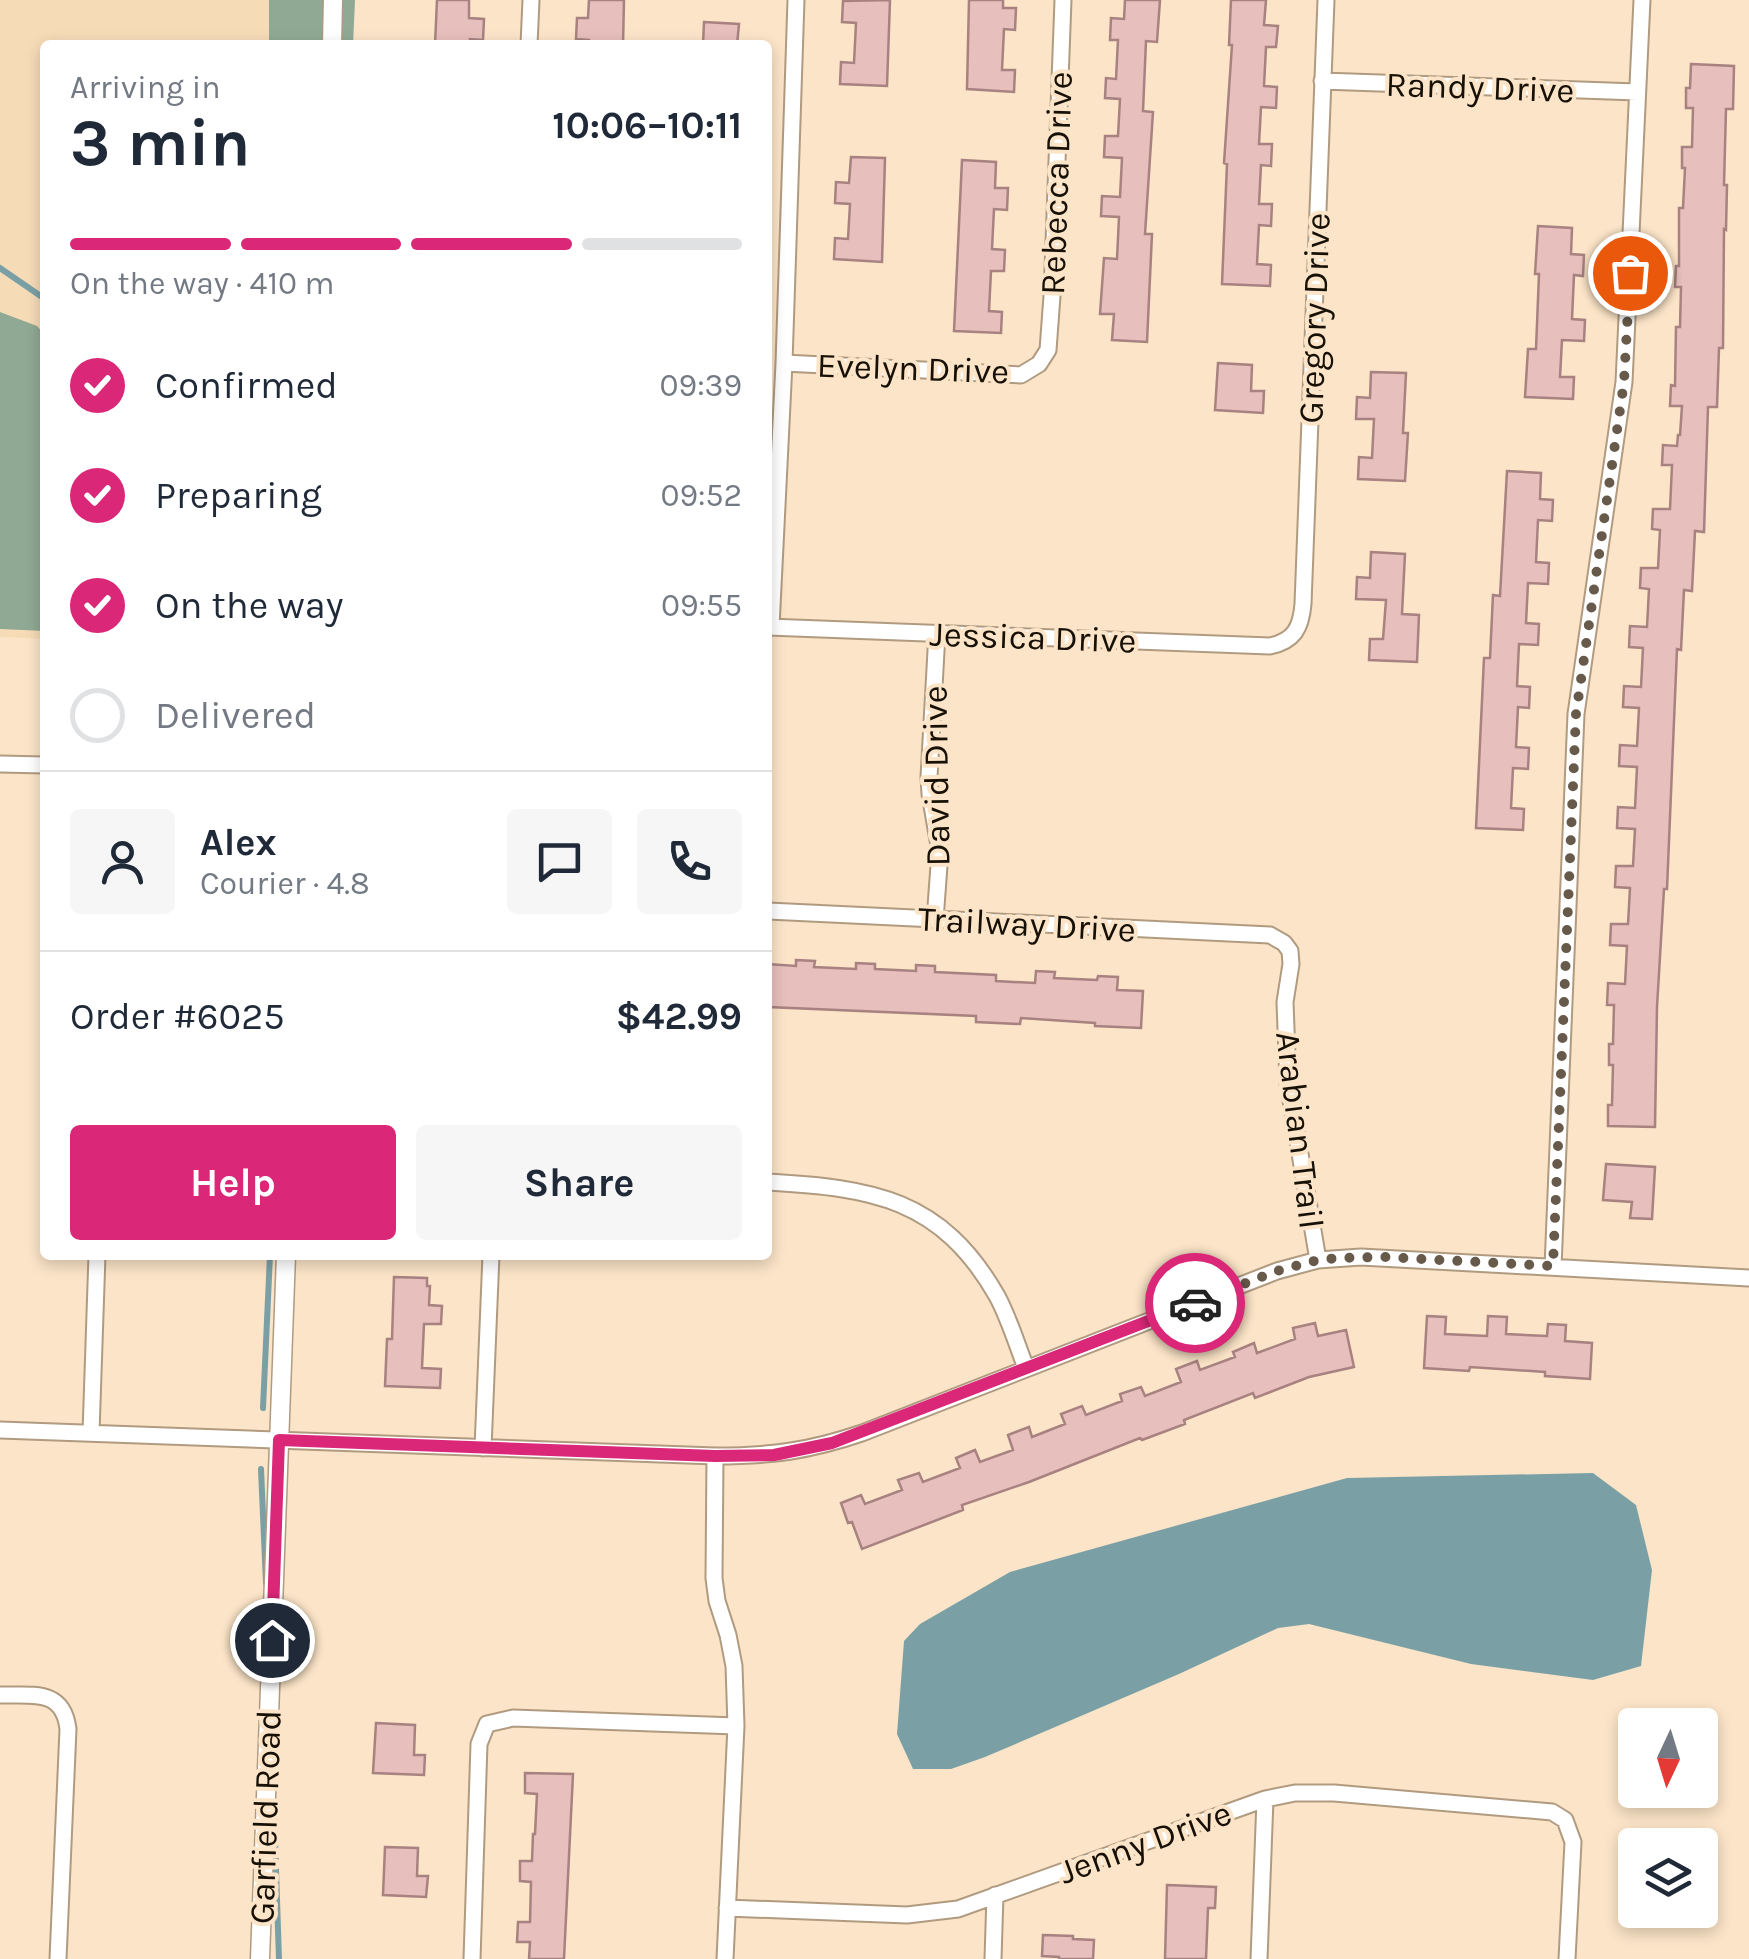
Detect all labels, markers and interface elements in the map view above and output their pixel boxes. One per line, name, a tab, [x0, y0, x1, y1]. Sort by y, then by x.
street label: Randy Drive	[1385, 64, 1575, 111]
text: Arriving in	[70, 69, 221, 106]
street label: Rebecca Drive	[1032, 71, 1081, 295]
text: 10:06–10:11	[552, 103, 742, 148]
text: 3 min	[70, 105, 250, 181]
street label: Gregory Drive	[1290, 212, 1339, 424]
pin	[1588, 231, 1673, 316]
icon: bag	[1603, 246, 1658, 301]
text: On the way · 410 m	[70, 265, 335, 302]
street label: Evelyn Drive	[816, 345, 1010, 392]
icon: check	[70, 358, 125, 413]
text: Confirmed	[155, 363, 338, 408]
text: 09:39	[660, 367, 742, 404]
icon: check	[70, 468, 125, 523]
text: Preparing	[155, 473, 322, 518]
text: 09:52	[660, 477, 742, 514]
icon: check	[70, 578, 125, 633]
text: On the way	[155, 583, 343, 628]
text: 09:55	[661, 587, 742, 624]
street label: Jessica Drive	[929, 613, 1137, 662]
street label: David Drive	[914, 685, 959, 867]
text: Delivered	[155, 693, 316, 738]
button: person	[70, 809, 175, 914]
button: chat	[507, 809, 612, 914]
button: phone	[637, 809, 742, 914]
text: Alex	[200, 820, 277, 865]
text: Courier · 4.8	[200, 865, 370, 902]
street label: Trailway Drive	[917, 898, 1137, 951]
text: Order #6025	[70, 994, 285, 1039]
text: $42.99	[616, 994, 742, 1039]
street label: Arabian Trail	[1267, 1029, 1332, 1231]
button: Help	[70, 1125, 396, 1240]
button: Share	[416, 1125, 742, 1240]
courier	[1145, 1253, 1245, 1353]
icon: car	[1168, 1276, 1223, 1331]
pin	[230, 1598, 315, 1683]
icon: home	[245, 1613, 300, 1668]
north arrow	[1618, 1708, 1718, 1808]
map controls	[1618, 1708, 1718, 1928]
street label: Garfield Road	[241, 1709, 290, 1925]
street label: Jenny Drive	[1053, 1792, 1237, 1893]
button: layers	[1618, 1828, 1718, 1928]

